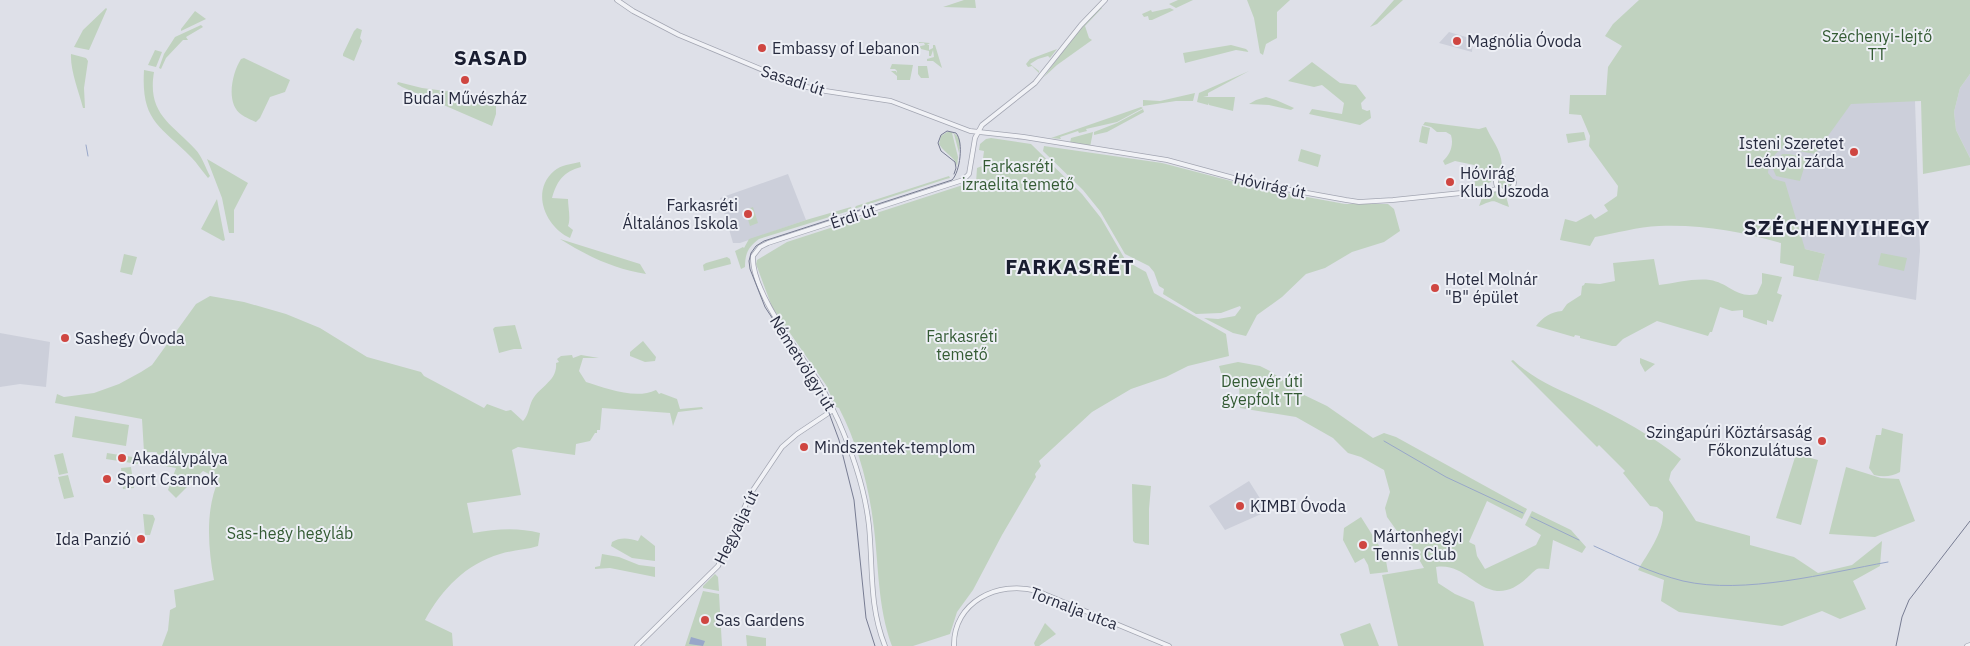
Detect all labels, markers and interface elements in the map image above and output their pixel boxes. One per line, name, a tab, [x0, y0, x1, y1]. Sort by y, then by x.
park label: Széchenyi-lejtő TT	[1822, 26, 1932, 64]
place label: Magnólia Óvoda	[1467, 30, 1582, 51]
marker: Magnólia Óvoda	[1451, 35, 1463, 47]
place label: Embassy of Lebanon	[772, 38, 920, 58]
marker: Embassy of Lebanon	[756, 42, 768, 54]
district label: SASAD	[454, 43, 528, 71]
street label: Sasadi út	[759, 60, 827, 100]
marker: Budai Művészház	[459, 74, 471, 86]
place label: Budai Művészház	[403, 88, 527, 108]
place label: Isteni Szeretet Leányai zárda	[1739, 133, 1844, 171]
marker: Isteni Szeretet Leányai zárda	[1848, 146, 1860, 158]
park label: Farkasréti izraelita temető	[962, 156, 1074, 194]
place label: Hóvirág Klub Uszoda	[1460, 163, 1550, 201]
street label: Hóvirág út	[1232, 168, 1308, 202]
marker: Hóvirág Klub Uszoda	[1444, 176, 1456, 188]
place label: Farkasréti Általános Iskola	[623, 195, 738, 233]
street label: Érdi út	[827, 198, 878, 233]
marker: Farkasréti Általános Iskola	[742, 208, 754, 220]
district label: SZÉCHENYIHEGY	[1744, 213, 1930, 241]
district label: FARKASRÉT	[1005, 252, 1135, 280]
place label: Hotel Molnár "B" épület	[1445, 269, 1538, 307]
marker: Hotel Molnár "B" épület	[1429, 282, 1441, 294]
street label: Németvölgyi út	[766, 312, 840, 414]
park label: Farkasréti temető	[926, 326, 998, 364]
place label: Sashegy Óvoda	[75, 327, 185, 348]
marker: Sashegy Óvoda	[59, 332, 71, 344]
park label: Denevér úti gyepfolt TT	[1221, 371, 1303, 409]
place label: Szingapúri Köztársaság Főkonzulátusa	[1646, 422, 1813, 460]
marker: Szingapúri Köztársaság Főkonzulátusa	[1816, 435, 1828, 447]
place label: Mindszentek-templom	[814, 437, 975, 457]
marker: Mindszentek-templom	[798, 441, 810, 453]
place label: Akadálypálya	[132, 448, 228, 468]
marker: Akadálypálya	[116, 452, 128, 464]
place label: Sport Csarnok	[117, 469, 219, 489]
marker: Sport Csarnok	[101, 473, 113, 485]
street label: Hegyalja út	[709, 487, 763, 567]
place label: KIMBI Óvoda	[1250, 495, 1346, 516]
marker: KIMBI Óvoda	[1234, 500, 1246, 512]
park label: Sas-hegy hegyláb	[227, 523, 353, 543]
place label: Mártonhegyi Tennis Club	[1373, 526, 1462, 564]
place label: Ida Panzió	[56, 529, 131, 549]
marker: Ida Panzió	[135, 533, 147, 545]
marker: Mártonhegyi Tennis Club	[1357, 539, 1369, 551]
street label: Tornalja utca	[1027, 582, 1121, 634]
place label: Sas Gardens	[715, 610, 805, 630]
marker: Sas Gardens	[699, 614, 711, 626]

